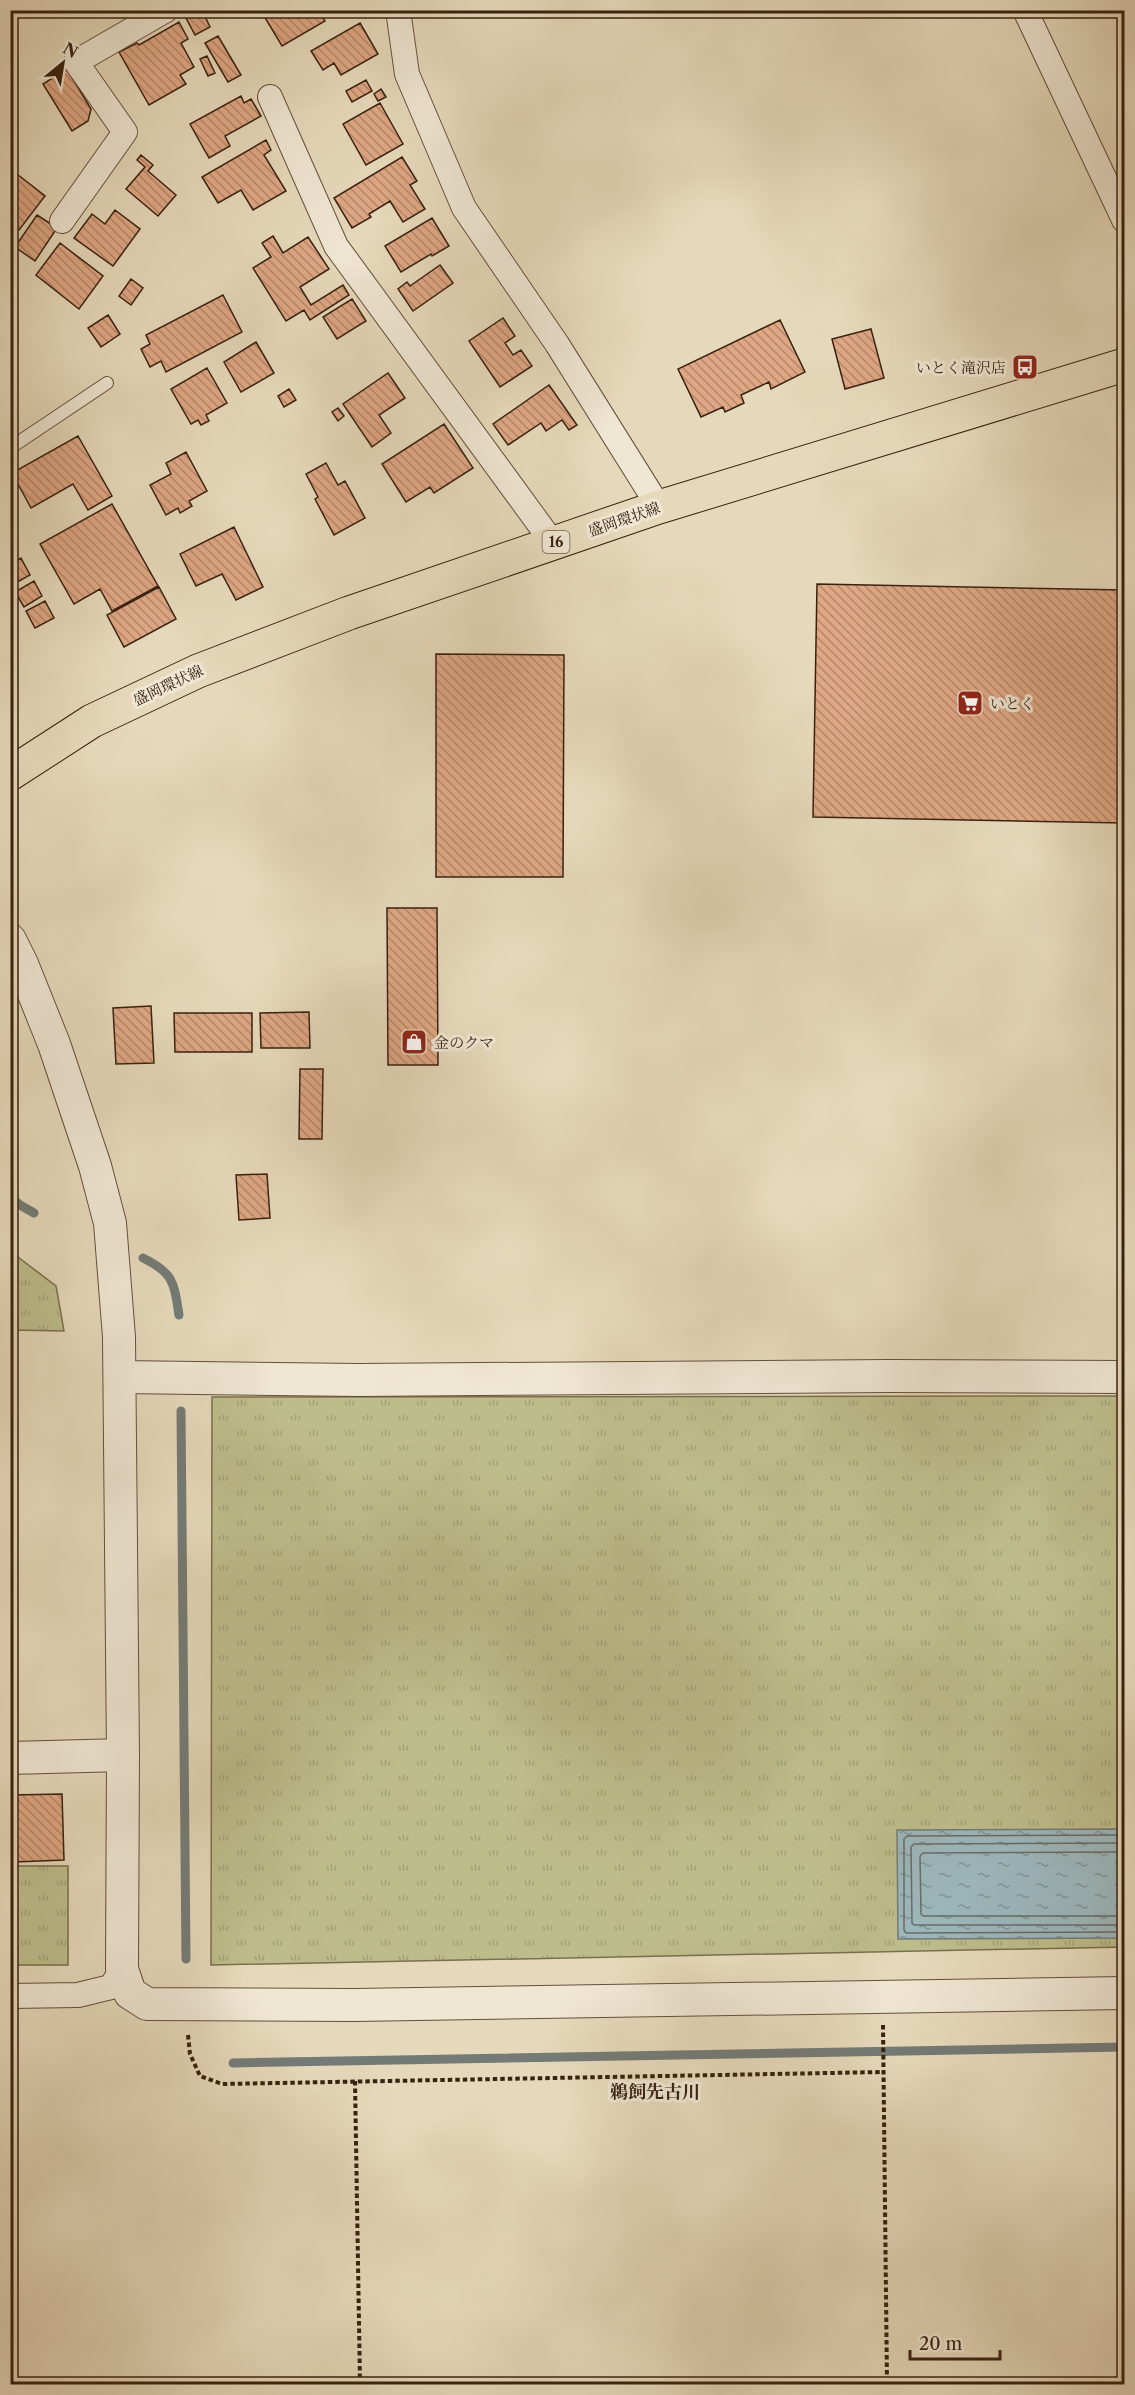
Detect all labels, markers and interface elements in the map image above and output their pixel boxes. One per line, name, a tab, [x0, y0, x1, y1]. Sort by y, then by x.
north arrow	[33, 33, 93, 93]
text: N	[59, 38, 82, 62]
bus stop icon: いとく滝沢店	[1010, 352, 1040, 382]
place label: いとく滝沢店	[916, 358, 1006, 377]
street label: 盛岡環状線	[585, 498, 663, 540]
road number: 16	[542, 531, 570, 553]
street label: 盛岡環状線	[130, 661, 206, 709]
supermarket icon: いとく	[955, 688, 985, 718]
place label: いとく	[990, 694, 1035, 713]
shop icon: 金のクマ	[399, 1027, 429, 1057]
place label: 金のクマ	[434, 1033, 494, 1052]
district label: 鵜飼先古川	[610, 2081, 700, 2103]
scale bar	[910, 2323, 1000, 2361]
text: 20 m	[919, 2333, 963, 2355]

